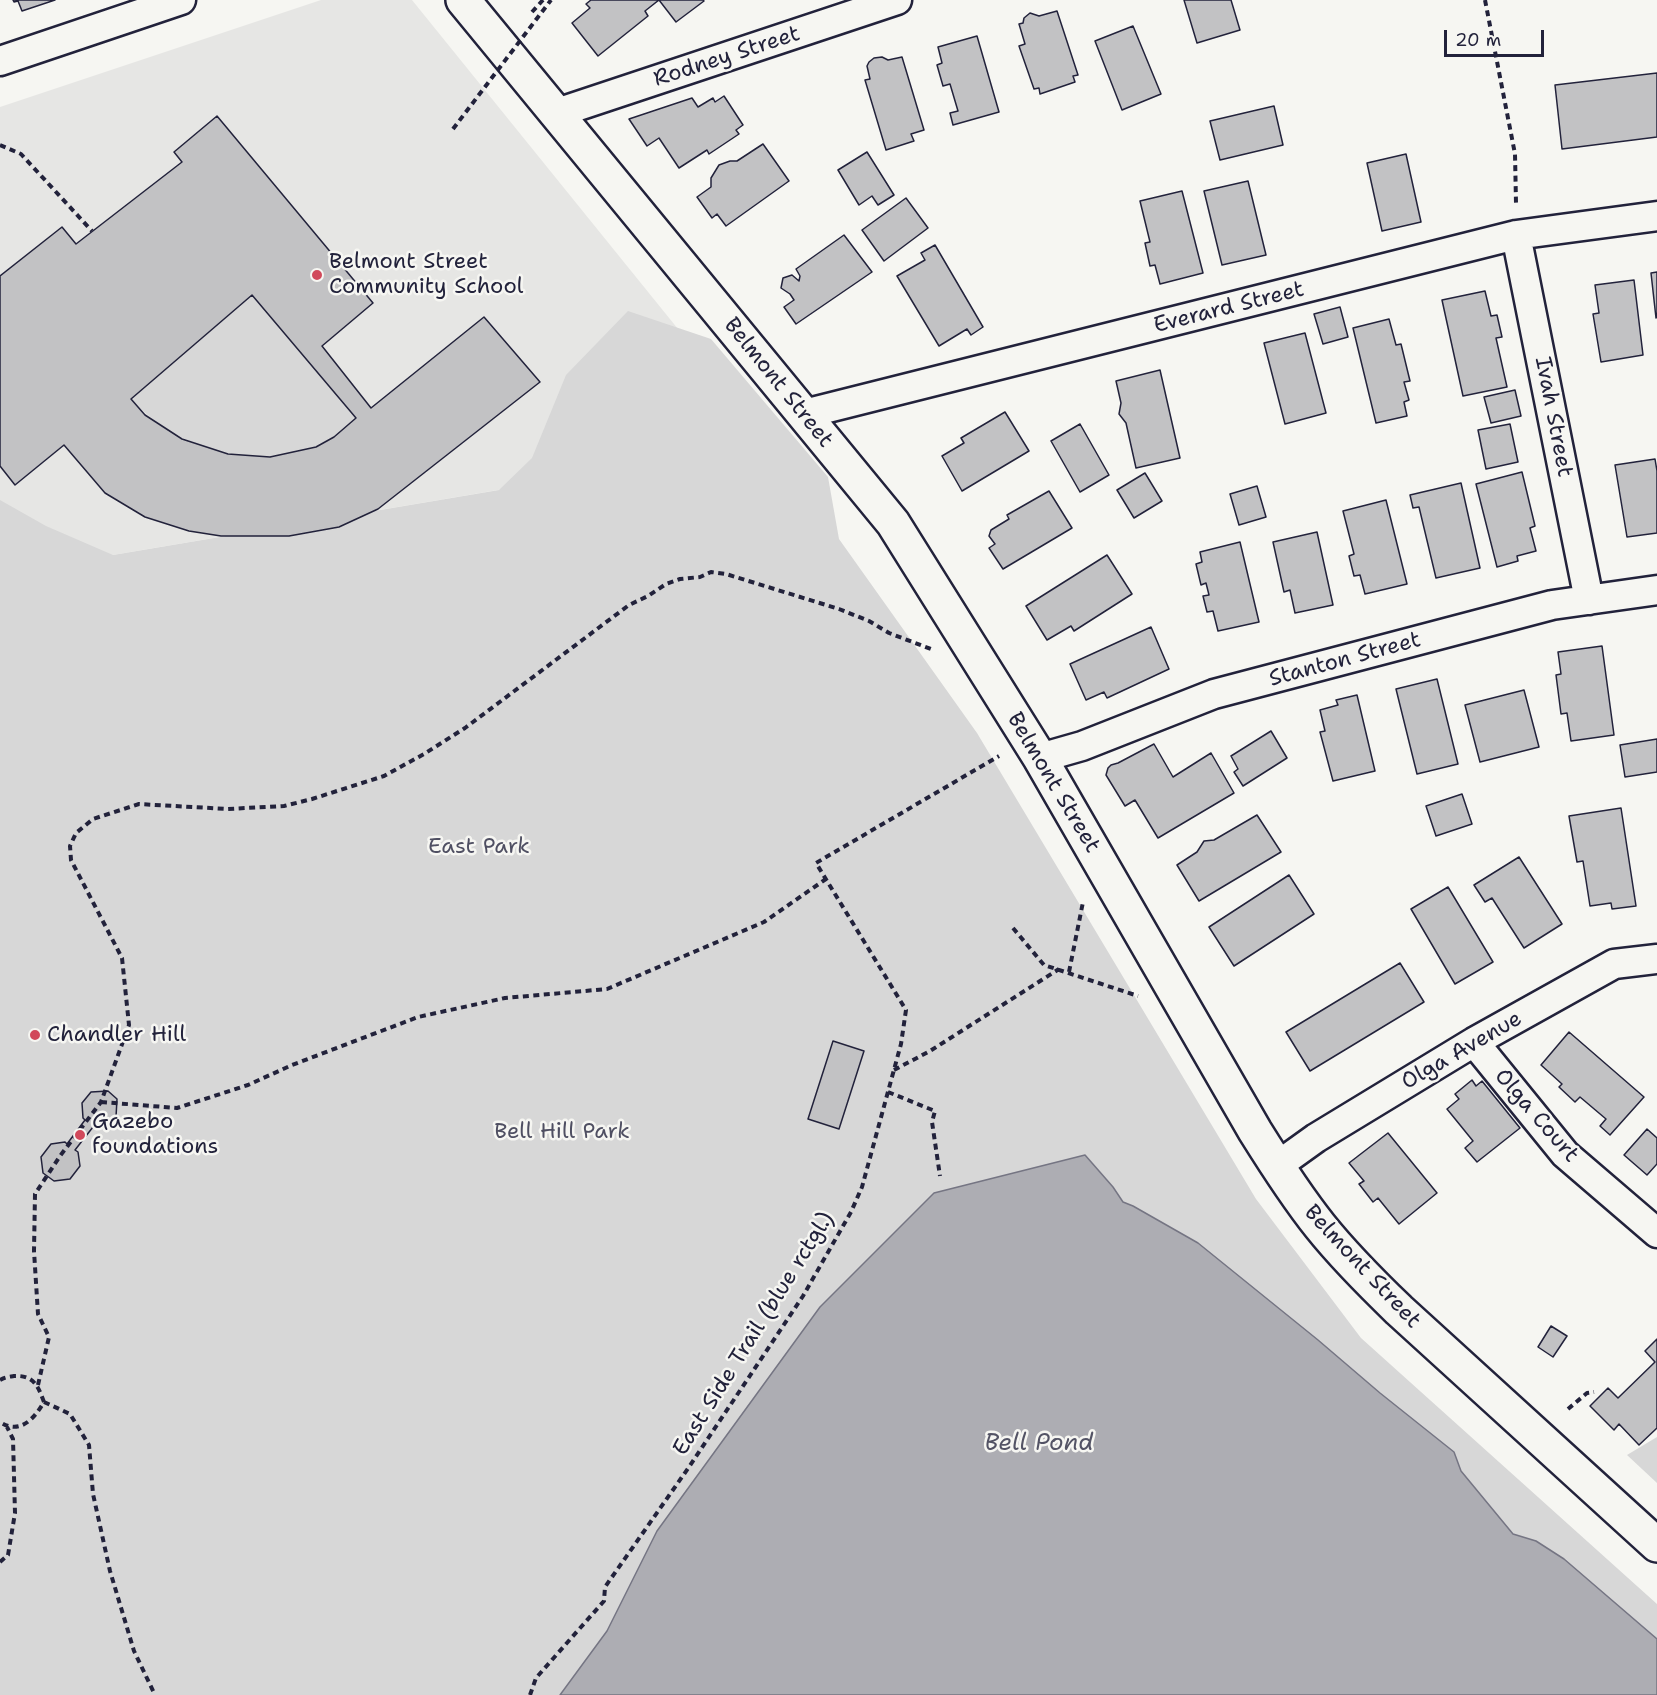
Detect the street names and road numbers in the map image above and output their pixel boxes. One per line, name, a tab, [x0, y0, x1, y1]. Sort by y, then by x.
street label: Rodney Street	[651, 21, 803, 93]
street label: Everard Street	[1151, 277, 1307, 339]
street label: Belmont Street	[718, 313, 838, 453]
street label: Ivah Street	[1528, 355, 1578, 479]
street label: Stanton Street	[1266, 627, 1424, 693]
street label: Belmont Street	[1001, 708, 1105, 858]
street label: Olga Avenue	[1397, 1006, 1527, 1096]
street label: Olga Court	[1488, 1064, 1584, 1168]
street label: Belmont Street	[1298, 1200, 1426, 1334]
street label: East Side Trail (blue rctgl.)	[668, 1207, 840, 1461]

